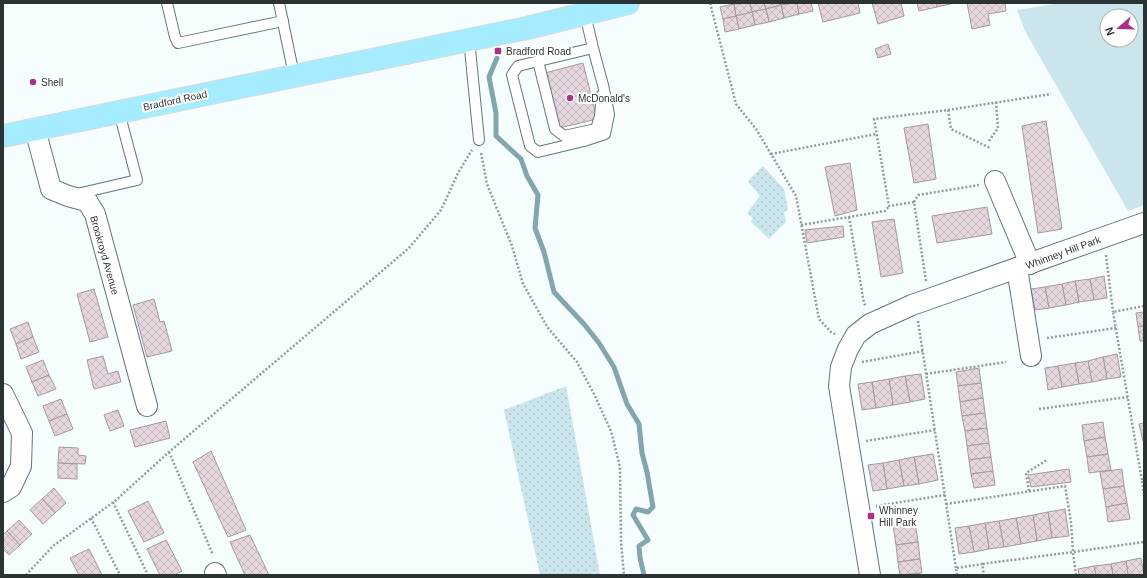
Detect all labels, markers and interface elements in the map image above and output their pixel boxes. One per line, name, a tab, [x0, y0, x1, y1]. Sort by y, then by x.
north arrow	[1099, 8, 1139, 48]
text: N	[1103, 26, 1117, 37]
marker: Bradford Road	[493, 46, 503, 56]
place label: Bradford Road	[506, 46, 571, 57]
marker: Shell	[28, 77, 38, 87]
place label: Shell	[41, 77, 63, 88]
street label: Bradford Road	[142, 88, 208, 113]
marker: McDonald's	[565, 93, 575, 103]
place label: McDonald's	[578, 93, 630, 104]
street label: Brookroyd Avenue	[88, 214, 121, 296]
street label: Whinney Hill Park	[1024, 233, 1103, 271]
place label: Whinney Hill Park	[879, 505, 918, 528]
marker: Whinney Hill Park	[866, 511, 876, 521]

